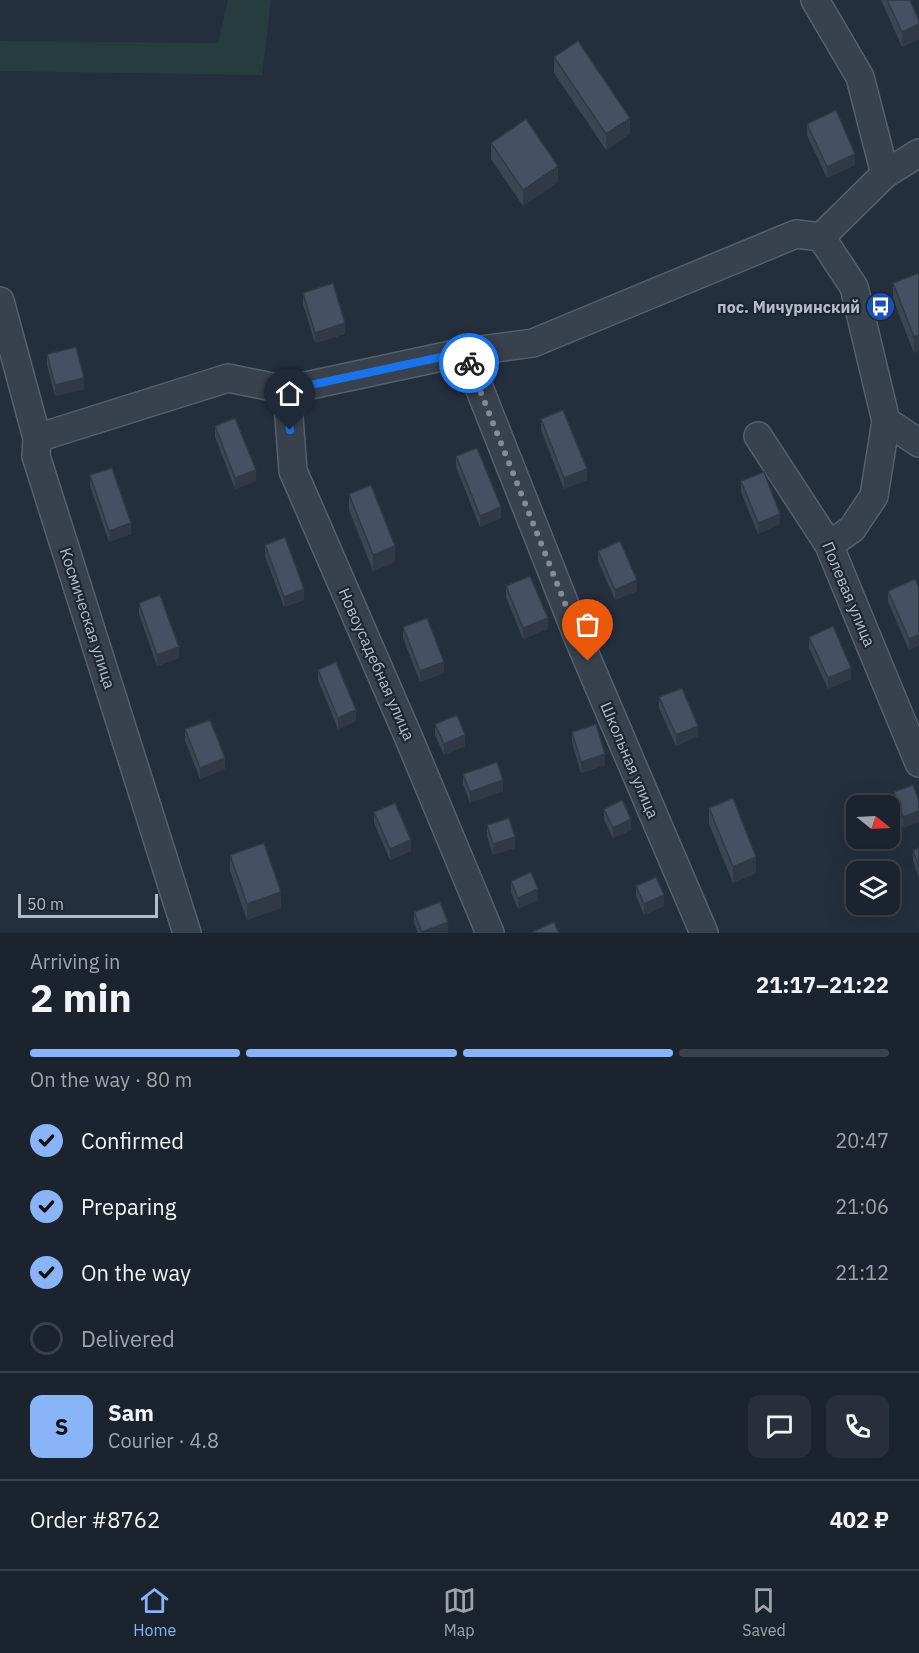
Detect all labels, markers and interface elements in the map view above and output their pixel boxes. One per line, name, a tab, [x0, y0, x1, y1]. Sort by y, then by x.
bus stop icon: пос. Мичуринский	[865, 291, 897, 323]
place label: пос. Мичуринский	[717, 297, 860, 317]
courier	[439, 333, 499, 393]
icon: bike	[453, 347, 486, 380]
pin	[264, 368, 315, 430]
icon: home	[273, 377, 306, 410]
street label: Полевая улица	[818, 539, 880, 650]
street label: Космическая улица	[56, 545, 120, 691]
street label: Новоусадебная улица	[334, 585, 420, 744]
pin	[562, 599, 613, 661]
icon: bag	[571, 608, 604, 641]
street label: Школьная улица	[596, 699, 664, 822]
north arrow	[846, 795, 900, 849]
map controls	[846, 795, 900, 915]
button: layers	[846, 861, 900, 915]
scale bar	[18, 891, 158, 918]
text: 50 m	[27, 894, 64, 914]
text: Arriving in	[30, 948, 120, 975]
text: 21:17–21:22	[756, 970, 889, 999]
text: 2 min	[30, 972, 132, 1023]
text: On the way · 80 m	[30, 1066, 192, 1093]
icon: check	[30, 1124, 63, 1157]
text: Confirmed	[81, 1126, 184, 1155]
text: 20:47	[835, 1127, 889, 1154]
icon: check	[30, 1190, 63, 1223]
text: Preparing	[81, 1192, 176, 1221]
text: 21:06	[835, 1193, 889, 1220]
icon: check	[30, 1256, 63, 1289]
text: On the way	[81, 1258, 191, 1287]
text: 21:12	[835, 1259, 889, 1286]
text: Delivered	[81, 1324, 175, 1353]
button: chat	[748, 1395, 811, 1458]
button: phone	[826, 1395, 889, 1458]
text: Sam	[108, 1398, 154, 1427]
text: S	[55, 1412, 68, 1441]
text: Courier · 4.8	[108, 1427, 219, 1454]
text: Order #8762	[30, 1505, 160, 1534]
text: 402 ₽	[830, 1505, 889, 1534]
tab: Home	[133, 1584, 176, 1640]
tab: Map	[443, 1584, 476, 1640]
tab: Saved	[742, 1584, 786, 1640]

